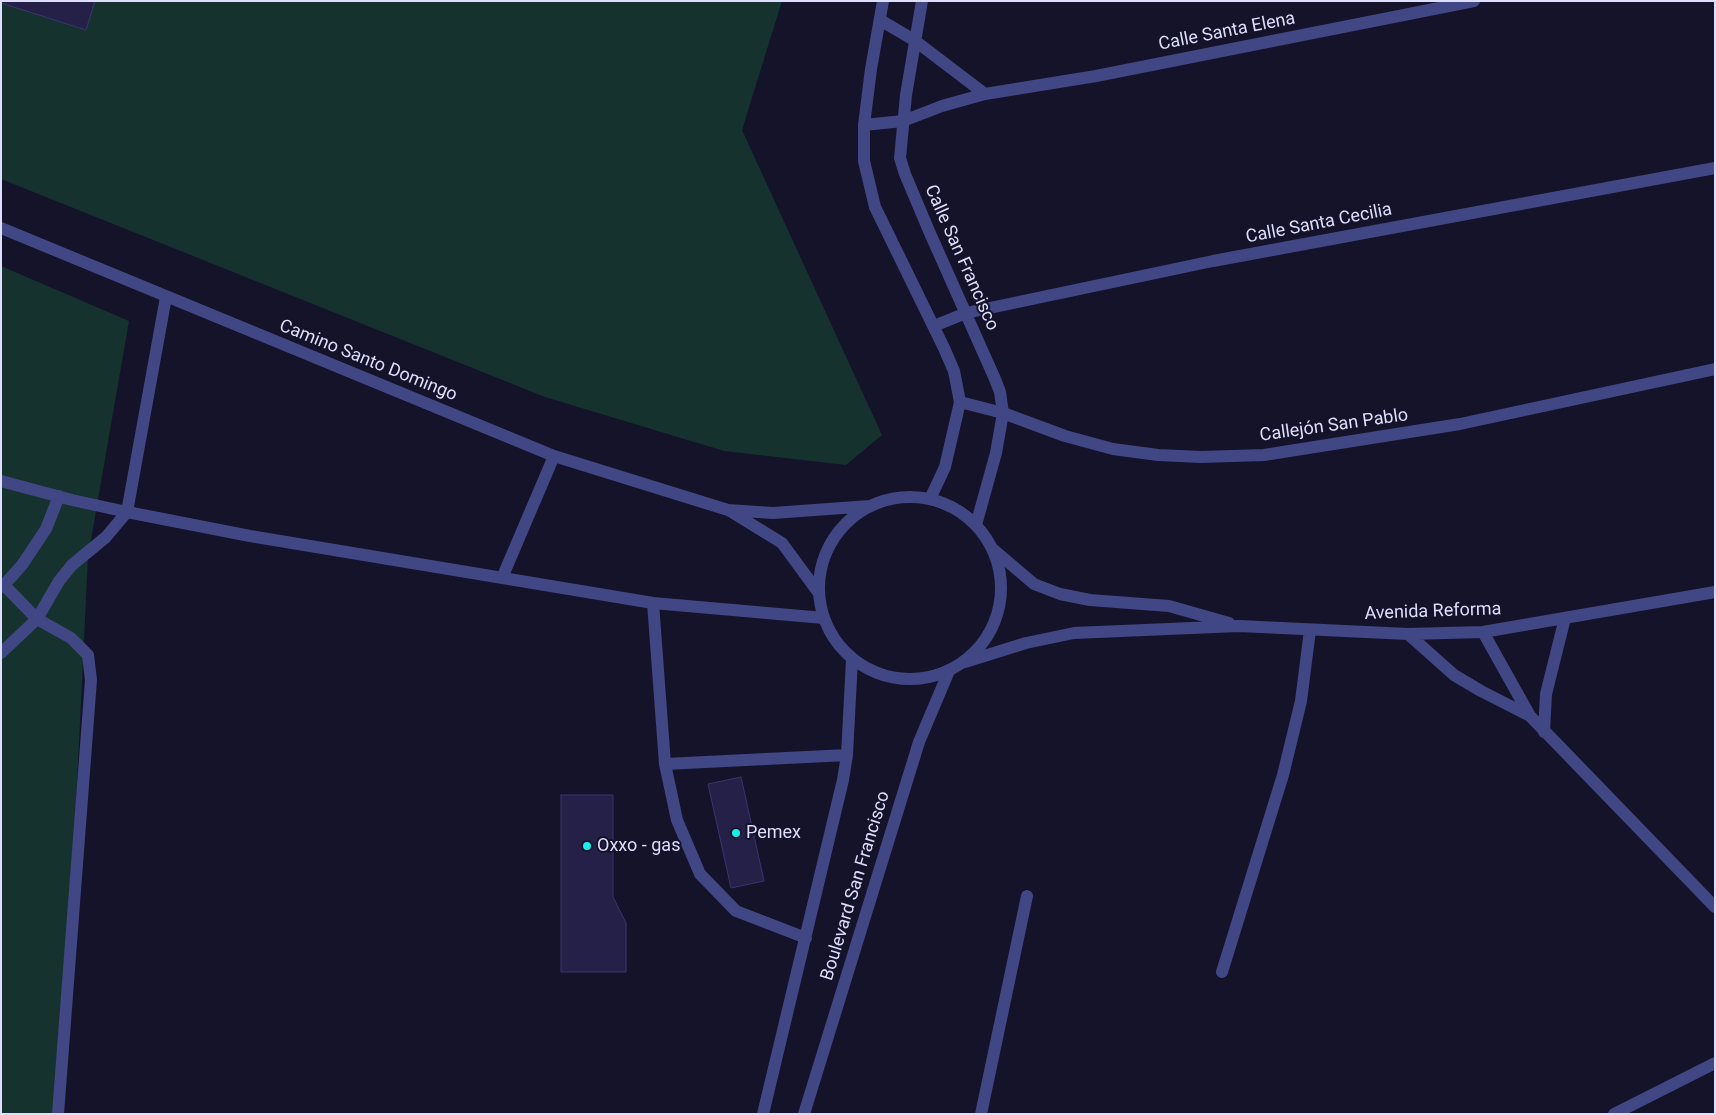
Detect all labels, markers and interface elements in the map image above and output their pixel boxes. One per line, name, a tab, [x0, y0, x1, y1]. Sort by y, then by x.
street label: Calle Santa Elena	[1157, 8, 1297, 56]
street label: Calle San Francisco	[919, 182, 1003, 334]
street label: Calle Santa Cecilia	[1244, 199, 1394, 249]
street label: Camino Santo Domingo	[276, 315, 460, 407]
street label: Callejón San Pablo	[1258, 405, 1410, 447]
street label: Avenida Reforma	[1364, 599, 1502, 625]
street label: Boulevard San Francisco	[817, 789, 895, 983]
place label: Pemex	[746, 822, 801, 844]
marker: Pemex	[730, 827, 742, 839]
place label: Oxxo - gas	[597, 835, 680, 857]
marker: Oxxo - gas	[581, 840, 593, 852]

